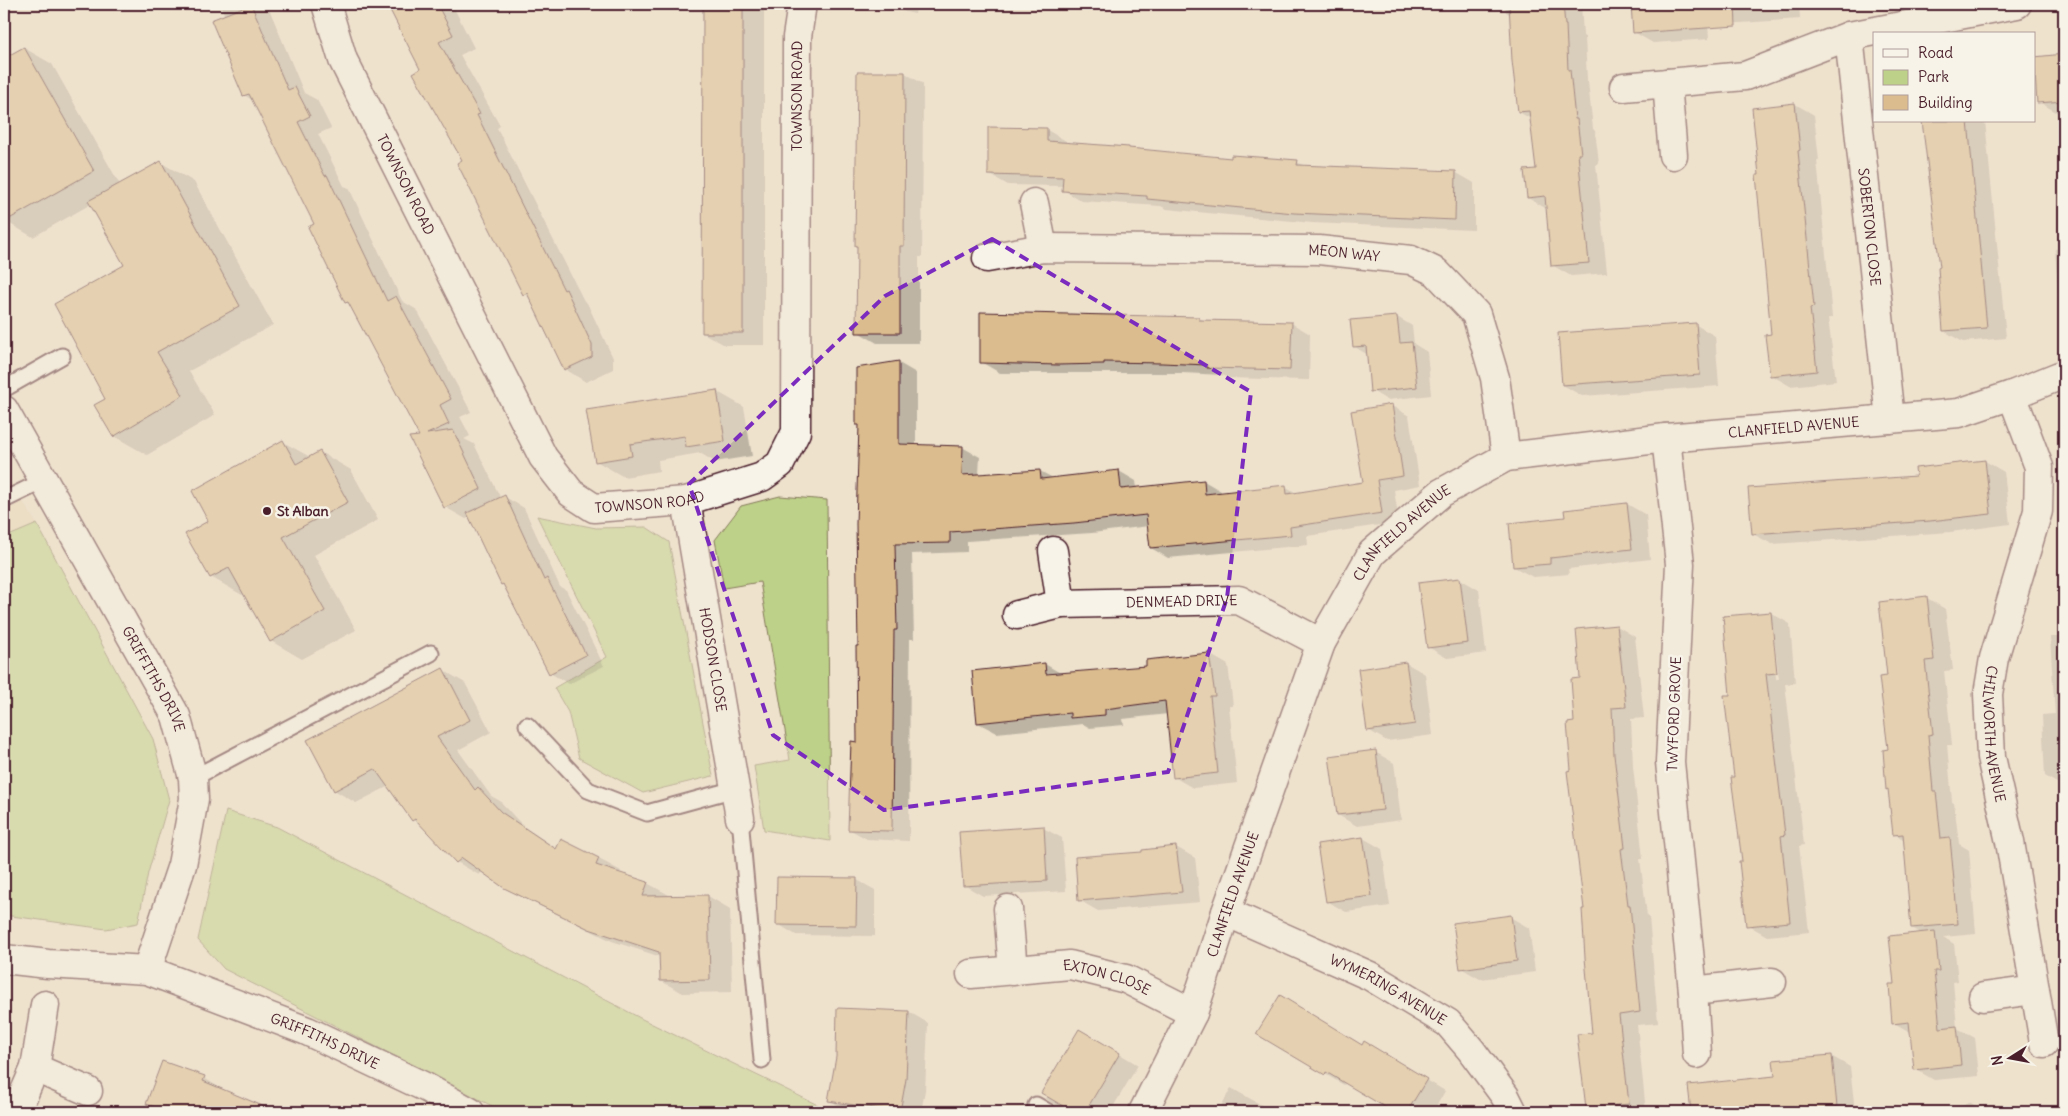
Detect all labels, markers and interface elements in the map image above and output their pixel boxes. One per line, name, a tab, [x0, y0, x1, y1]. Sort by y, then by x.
legend	[1873, 32, 2036, 122]
street label: TOWNSON ROAD	[788, 41, 806, 151]
text: Road	[1918, 43, 1953, 62]
text: Park	[1918, 67, 1949, 86]
text: Building	[1918, 93, 1973, 112]
street label: TOWNSON ROAD	[373, 131, 439, 238]
street label: SOBERTON CLOSE	[1854, 167, 1885, 287]
street label: MEON WAY	[1308, 241, 1381, 266]
street label: CLANFIELD AVENUE	[1727, 413, 1860, 442]
street label: CLANFIELD AVENUE	[1349, 481, 1454, 584]
street label: TOWNSON ROAD	[594, 487, 707, 517]
place label: St Alban	[277, 502, 329, 520]
marker: St Alban	[261, 505, 273, 517]
street label: DENMEAD DRIVE	[1126, 591, 1238, 612]
street label: HODSON CLOSE	[695, 606, 731, 713]
street label: GRIFFITHS DRIVE	[118, 623, 189, 734]
street label: TWYFORD GROVE	[1663, 656, 1685, 772]
street label: CHILWORTH AVENUE	[1978, 664, 2010, 804]
street label: CLANFIELD AVENUE	[1203, 829, 1263, 960]
street label: WYMERING AVENUE	[1327, 950, 1450, 1029]
street label: EXTON CLOSE	[1062, 956, 1154, 999]
street label: GRIFFITHS DRIVE	[268, 1009, 382, 1073]
north arrow	[1986, 1034, 2036, 1084]
text: N	[1987, 1054, 2007, 1067]

